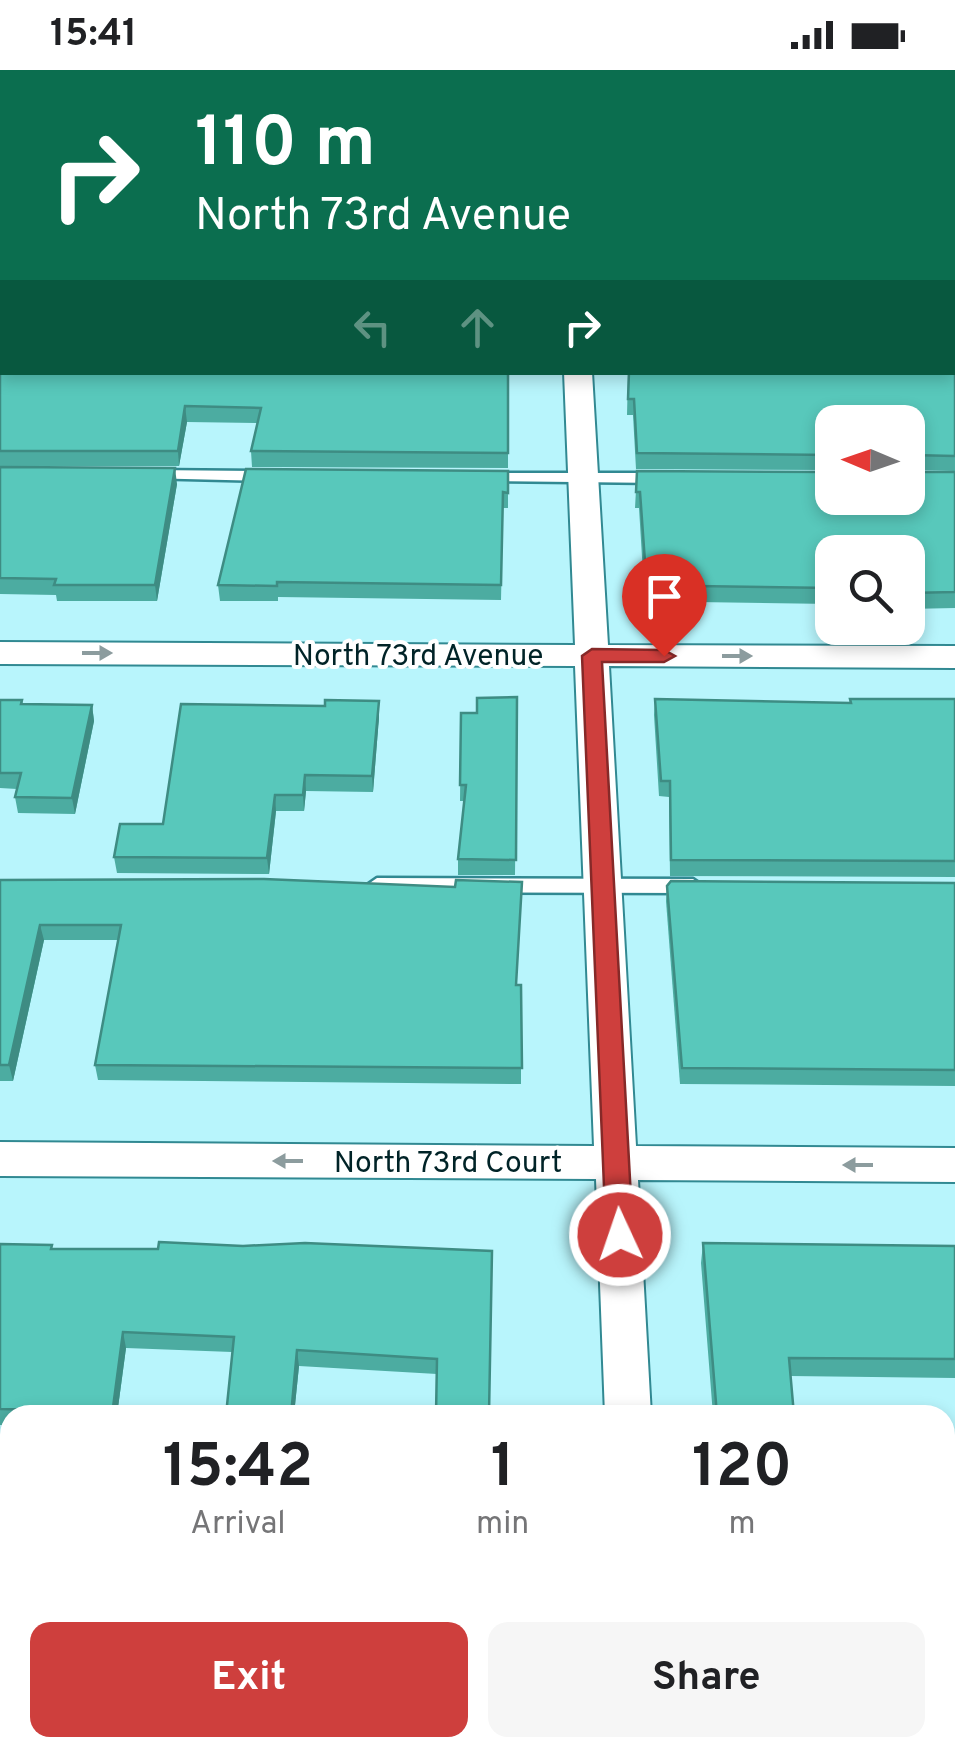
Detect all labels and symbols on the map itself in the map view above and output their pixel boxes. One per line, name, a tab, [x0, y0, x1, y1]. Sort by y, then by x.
north arrow	[815, 405, 925, 515]
pin	[622, 554, 707, 657]
street label: North 73rd Avenue	[293, 639, 543, 676]
one-way arrow	[82, 645, 114, 661]
one-way arrow	[722, 648, 754, 664]
street label: North 73rd Court	[334, 1146, 562, 1183]
one-way arrow	[271, 1153, 303, 1169]
one-way arrow	[841, 1156, 873, 1172]
position arrow	[568, 1183, 672, 1287]

